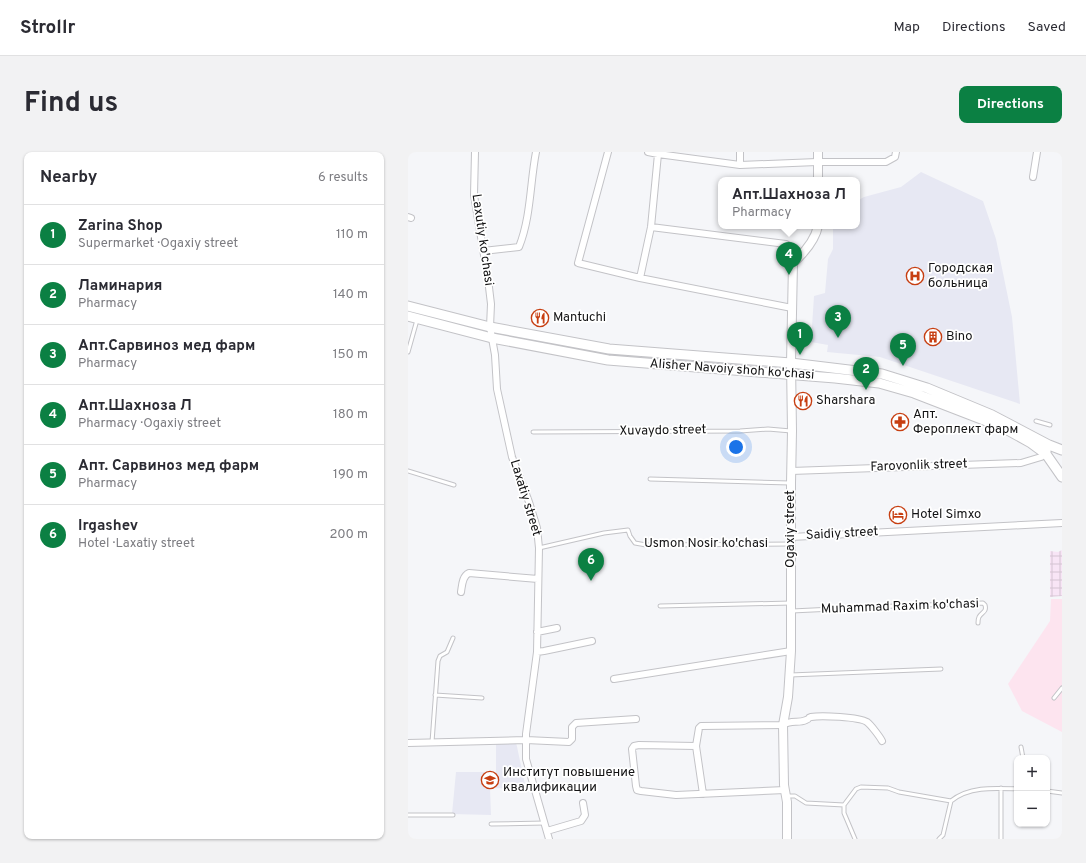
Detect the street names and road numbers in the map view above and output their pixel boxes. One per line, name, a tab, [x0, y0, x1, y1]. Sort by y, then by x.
street label: Laxutiy ko'chasi	[468, 193, 496, 287]
street label: Alisher Navoiy shoh ko'chasi	[649, 356, 815, 384]
street label: Xuvaydo street	[619, 422, 707, 440]
street label: Farovonlik street	[870, 456, 968, 476]
street label: Laxatiy street	[506, 458, 544, 538]
street label: Ogaxiy street	[783, 490, 799, 568]
street label: Saidiy street	[805, 524, 879, 544]
street label: Usmon Nosir ko'chasi	[644, 536, 768, 552]
street label: Muhammad Raxim ko'chasi	[821, 596, 979, 618]

